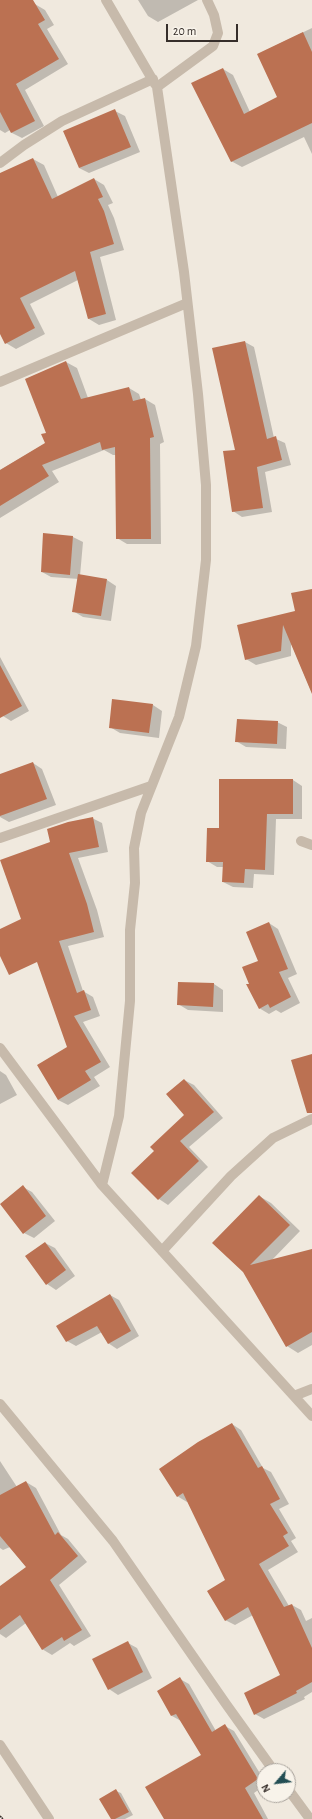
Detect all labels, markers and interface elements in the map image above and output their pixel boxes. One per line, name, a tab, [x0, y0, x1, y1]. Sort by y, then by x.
scale bar	[168, 16, 240, 42]
text: 20 m	[173, 25, 196, 37]
north arrow	[256, 1763, 296, 1803]
text: N	[259, 1782, 272, 1794]

